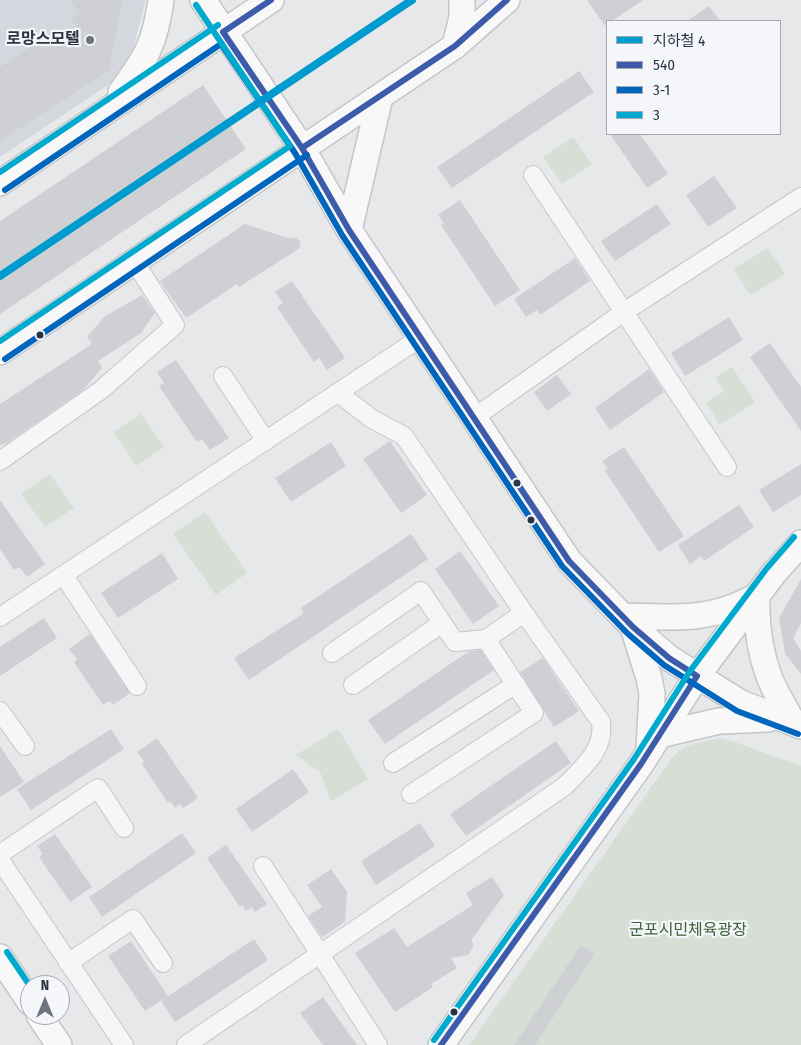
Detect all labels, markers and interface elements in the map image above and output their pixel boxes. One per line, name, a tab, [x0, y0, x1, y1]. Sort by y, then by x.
legend	[606, 20, 781, 135]
place label: 로망스모텔	[6, 30, 80, 50]
text: 지하철 4	[653, 32, 705, 50]
marker: 로망스모텔	[84, 34, 96, 46]
text: 540	[653, 56, 675, 74]
text: 3-1	[653, 81, 670, 99]
text: 3	[653, 106, 660, 124]
unlabelled marker	[35, 330, 45, 340]
unlabelled marker	[512, 478, 522, 488]
unlabelled marker	[526, 515, 536, 525]
park label: 군포시민체육광장	[629, 921, 747, 941]
north arrow	[20, 975, 70, 1025]
text: N	[41, 977, 49, 994]
unlabelled marker	[449, 1007, 459, 1017]

